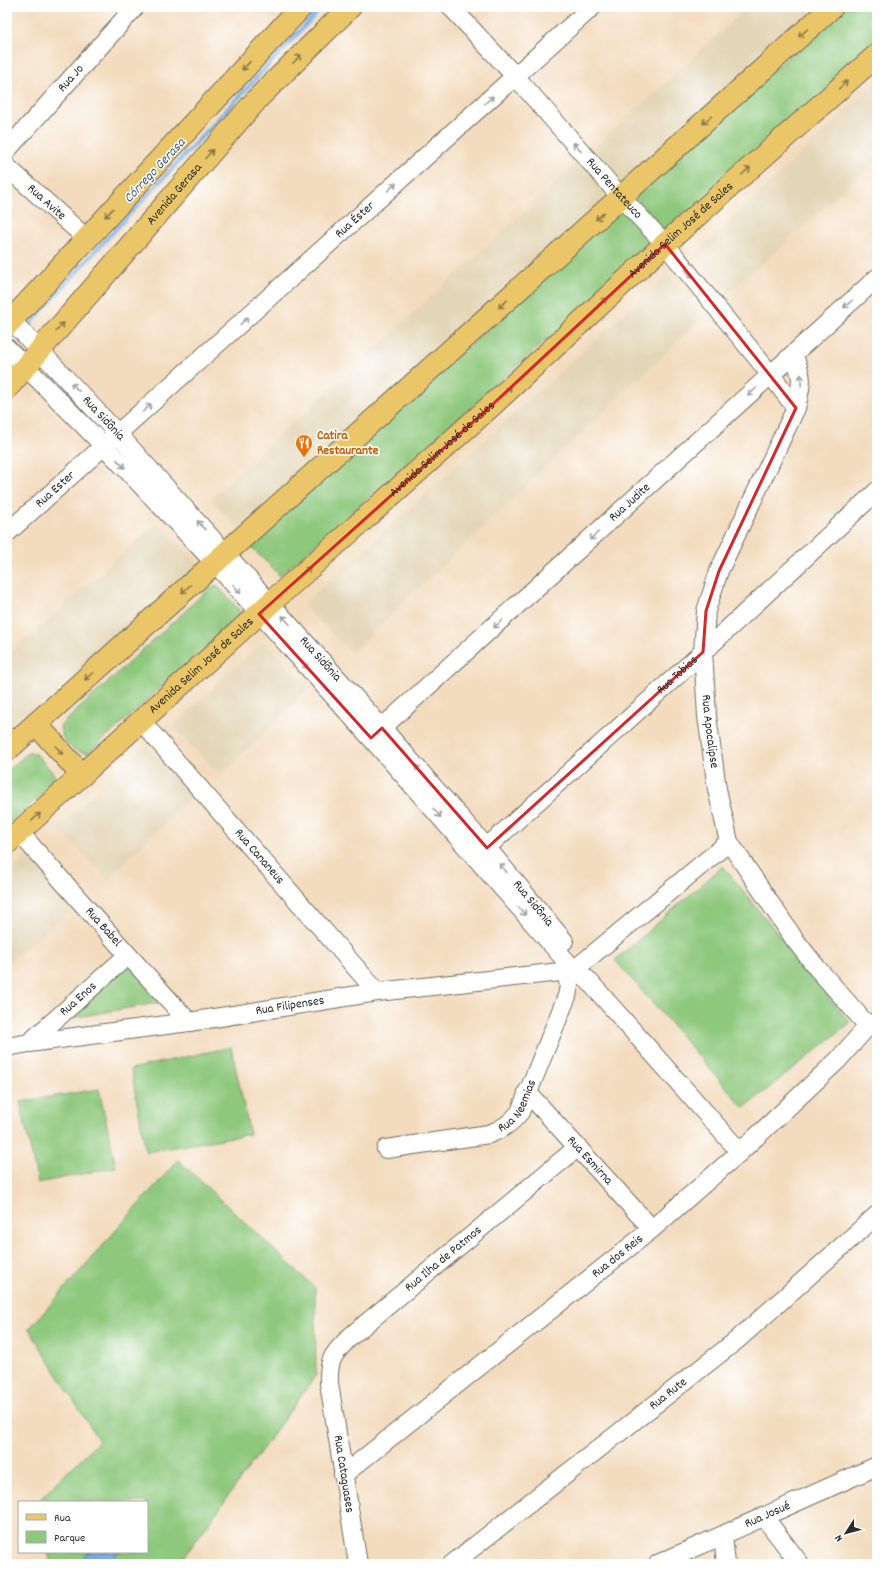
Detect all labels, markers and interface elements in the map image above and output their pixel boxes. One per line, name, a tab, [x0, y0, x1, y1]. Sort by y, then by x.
one-way arrow	[799, 28, 809, 37]
one-way arrow	[292, 54, 302, 64]
street label: Rua Jo	[53, 60, 89, 97]
one-way arrow	[241, 61, 250, 71]
one-way arrow	[838, 80, 848, 90]
one-way arrow	[484, 95, 494, 104]
one-way arrow	[702, 115, 712, 125]
water label: Córrego Gerasa	[119, 133, 191, 208]
one-way arrow	[573, 142, 582, 152]
one-way arrow	[205, 149, 214, 160]
street label: Rua Pentateuco	[581, 154, 647, 224]
street label: Avenida Gerasa	[142, 159, 207, 230]
one-way arrow	[741, 167, 751, 176]
street label: Avenida Selim José de Sales	[624, 177, 738, 283]
street label: Rua Avite	[23, 180, 70, 225]
one-way arrow	[387, 182, 398, 191]
street label: Rua Éster	[331, 197, 379, 243]
one-way arrow	[105, 208, 114, 218]
one-way arrow	[595, 212, 605, 221]
one-way arrow	[685, 268, 694, 279]
one-way arrow	[597, 297, 607, 307]
one-way arrow	[498, 299, 509, 308]
one-way arrow	[843, 300, 853, 309]
one-way arrow	[239, 316, 249, 325]
one-way arrow	[56, 322, 65, 332]
one-way arrow	[797, 374, 805, 387]
one-way arrow	[70, 382, 80, 392]
one-way arrow	[502, 386, 513, 395]
one-way arrow	[747, 387, 757, 397]
street label: Rua Sidônia	[77, 392, 130, 446]
street label: Avenida Selim José de Sales	[385, 397, 500, 502]
one-way arrow	[142, 403, 152, 412]
place label: Catira Restaurante	[317, 427, 379, 461]
restaurant icon: Catira Restaurante	[294, 433, 314, 458]
one-way arrow	[117, 459, 126, 470]
street label: Rua Ester	[31, 466, 80, 513]
street label: Rua Judite	[605, 478, 655, 527]
one-way arrow	[196, 519, 205, 530]
one-way arrow	[589, 532, 599, 541]
one-way arrow	[301, 567, 311, 576]
one-way arrow	[232, 583, 241, 593]
one-way arrow	[181, 585, 191, 594]
street label: Avenida Selim José de Sales	[145, 613, 258, 719]
one-way arrow	[281, 615, 290, 626]
one-way arrow	[493, 619, 503, 628]
street label: Rua Sidônia	[295, 632, 346, 687]
street label: Rua Tobias	[652, 651, 703, 699]
one-way arrow	[299, 658, 308, 668]
one-way arrow	[84, 672, 94, 681]
street label: Rua Apocalipse	[696, 694, 724, 770]
one-way arrow	[54, 745, 64, 755]
one-way arrow	[414, 765, 423, 775]
one-way arrow	[432, 808, 441, 818]
one-way arrow	[31, 812, 41, 821]
street label: Rua Cananeus	[230, 825, 289, 889]
one-way arrow	[499, 863, 508, 874]
street label: Rua Sidônia	[508, 876, 559, 932]
street label: Rua Babel	[80, 903, 126, 951]
one-way arrow	[518, 906, 527, 916]
street label: Rua Enos	[55, 977, 101, 1021]
street label: Rua Filipenses	[254, 991, 326, 1021]
street label: Rua Neemias	[494, 1077, 542, 1138]
street label: Rua Esmirna	[562, 1132, 618, 1190]
street label: Rua Ilha de Patmos	[401, 1221, 486, 1297]
street label: Rua dos Reis	[588, 1230, 648, 1283]
street label: Rua Rute	[645, 1373, 691, 1415]
street label: Rua Cataguases	[327, 1434, 359, 1514]
street label: Rua Josué	[742, 1496, 794, 1534]
legend	[18, 1501, 148, 1553]
text: Rua	[54, 1510, 71, 1527]
north arrow	[826, 1513, 866, 1553]
text: Parque	[54, 1530, 85, 1547]
text: N	[831, 1530, 848, 1545]

